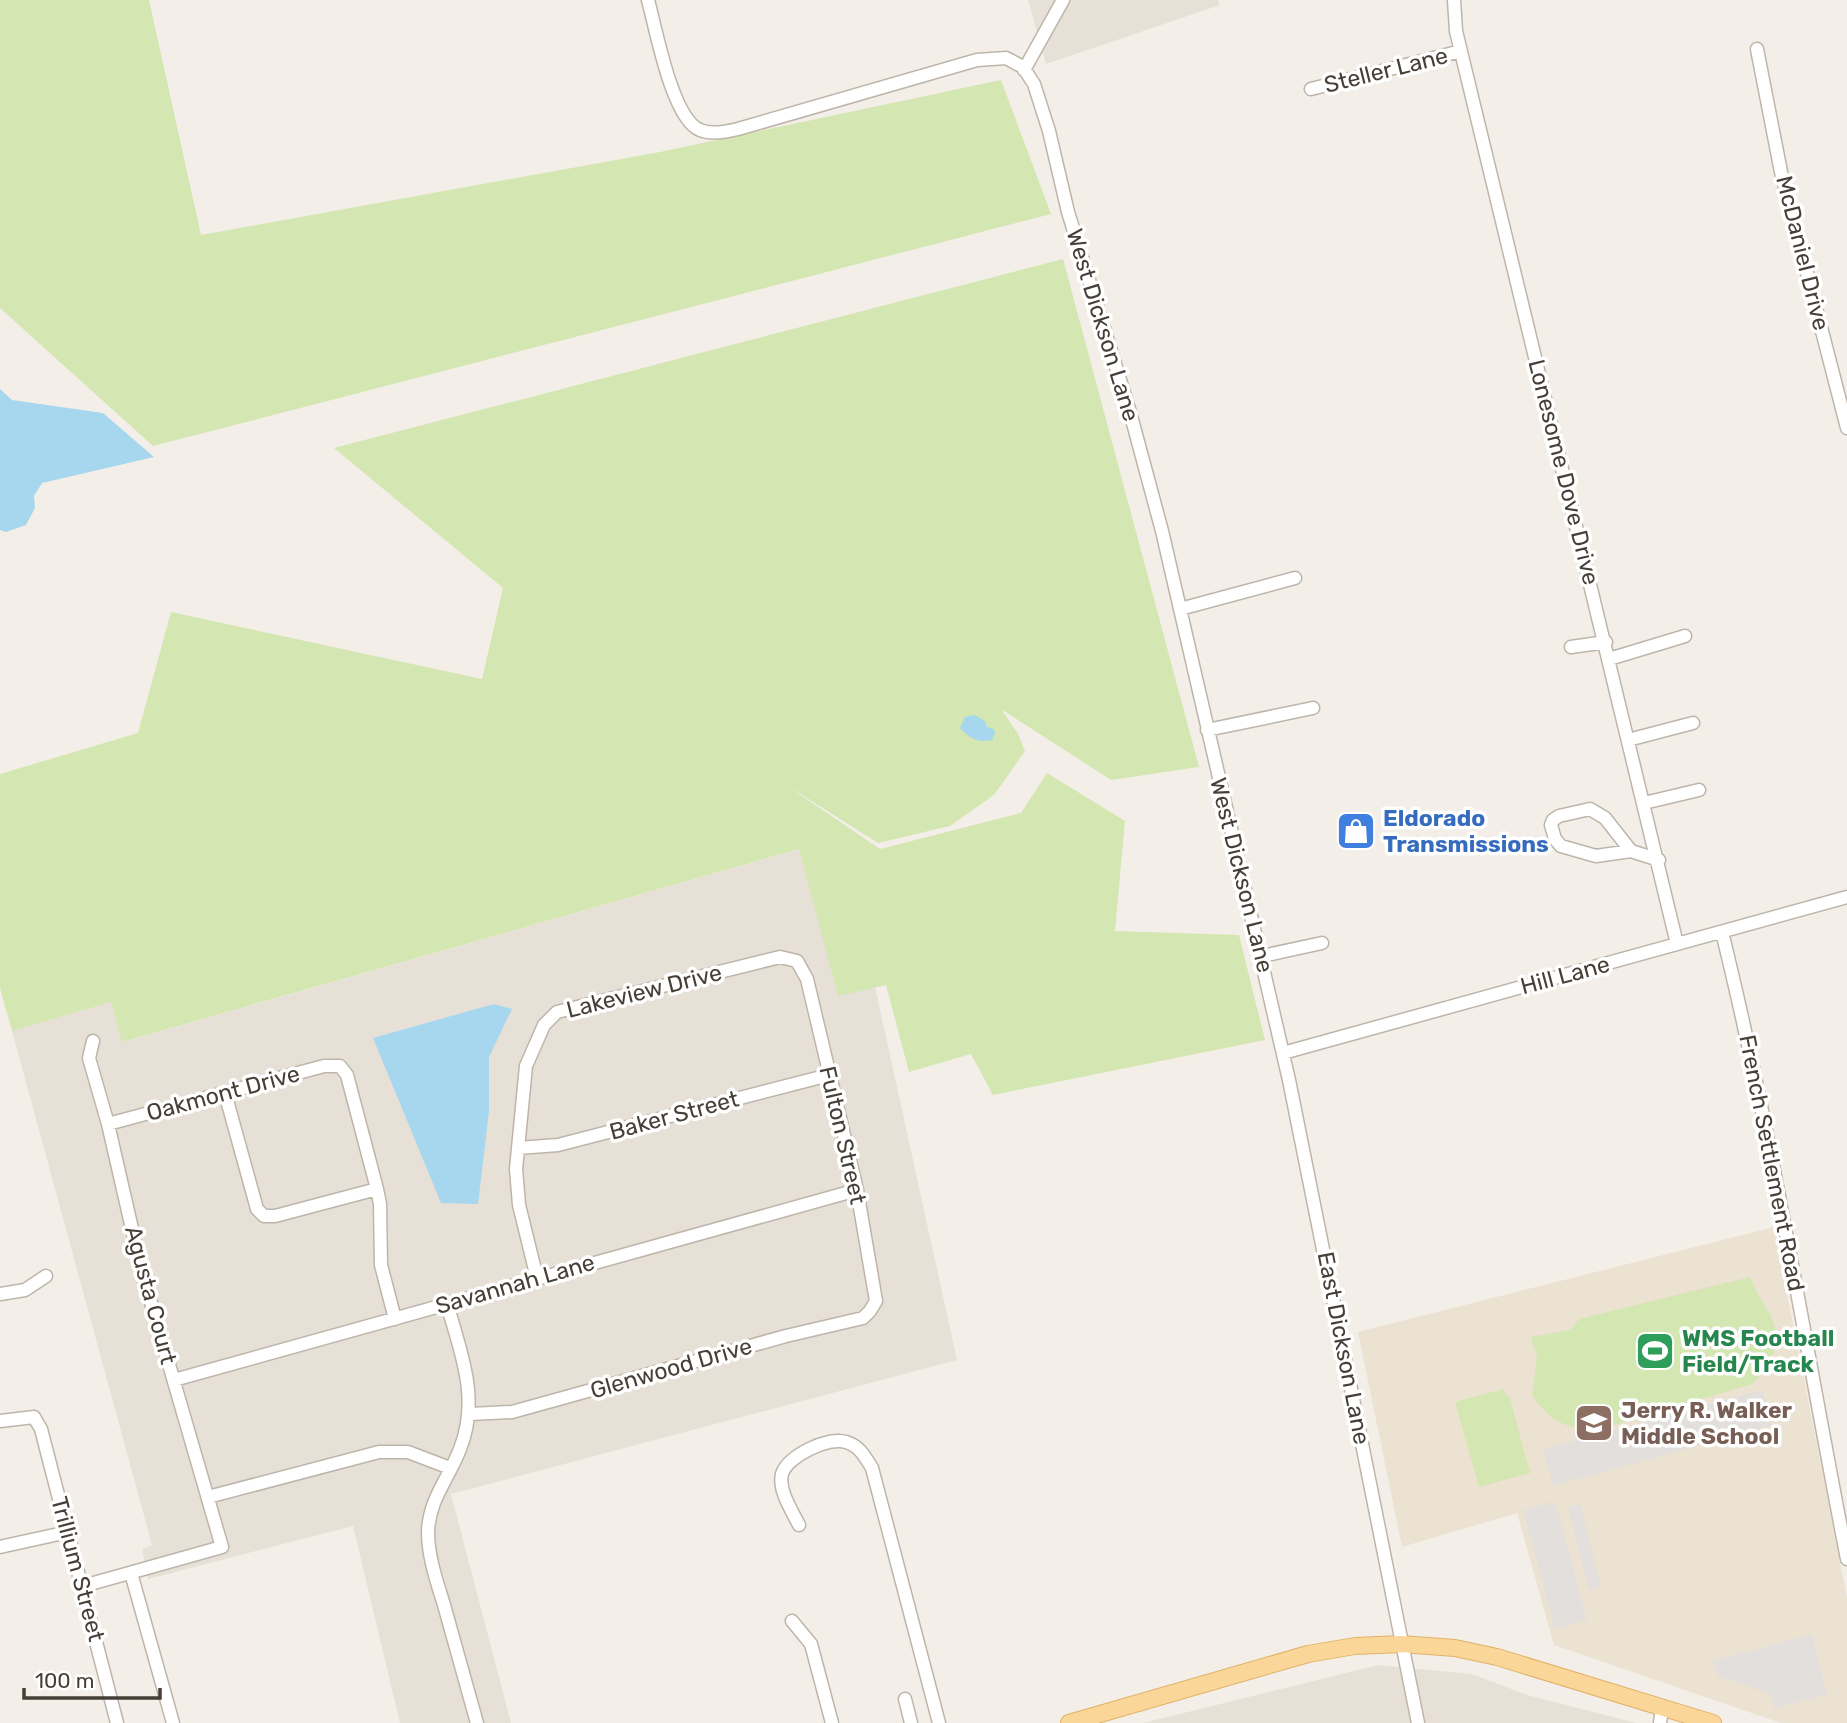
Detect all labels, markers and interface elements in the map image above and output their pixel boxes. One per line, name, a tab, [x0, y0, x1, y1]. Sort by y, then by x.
street label: Steller Lane	[1321, 41, 1451, 99]
street label: McDaniel Drive	[1770, 173, 1836, 333]
street label: West Dickson Lane	[1060, 225, 1146, 425]
street label: Lonesome Dove Drive	[1522, 356, 1606, 588]
street label: West Dickson Lane	[1204, 775, 1280, 975]
place label: Eldorado Transmissions	[1383, 804, 1549, 858]
shop icon: Eldorado Transmissions	[1335, 810, 1377, 852]
street label: Hill Lane	[1517, 950, 1613, 1000]
street label: Lakeview Drive	[563, 958, 725, 1024]
street label: French Settlement Road	[1733, 1032, 1811, 1294]
street label: Oakmont Drive	[143, 1059, 303, 1127]
street label: Fulton Street	[814, 1063, 872, 1207]
street label: Baker Street	[606, 1084, 742, 1146]
street label: Agusta Court	[119, 1223, 183, 1367]
street label: Savannah Lane	[432, 1248, 598, 1320]
street label: East Dickson Lane	[1312, 1249, 1376, 1447]
place label: WMS Football Field/Track	[1682, 1324, 1834, 1378]
sports icon: WMS Football Field/Track	[1634, 1330, 1676, 1372]
street label: Glenwood Drive	[587, 1332, 755, 1404]
place label: Jerry R. Walker Middle School	[1621, 1396, 1793, 1450]
school or university icon: Jerry R. Walker Middle School	[1573, 1402, 1615, 1444]
street label: Trillium Street	[45, 1493, 111, 1645]
scale bar	[24, 1656, 161, 1700]
text: 100 m	[35, 1668, 94, 1693]

